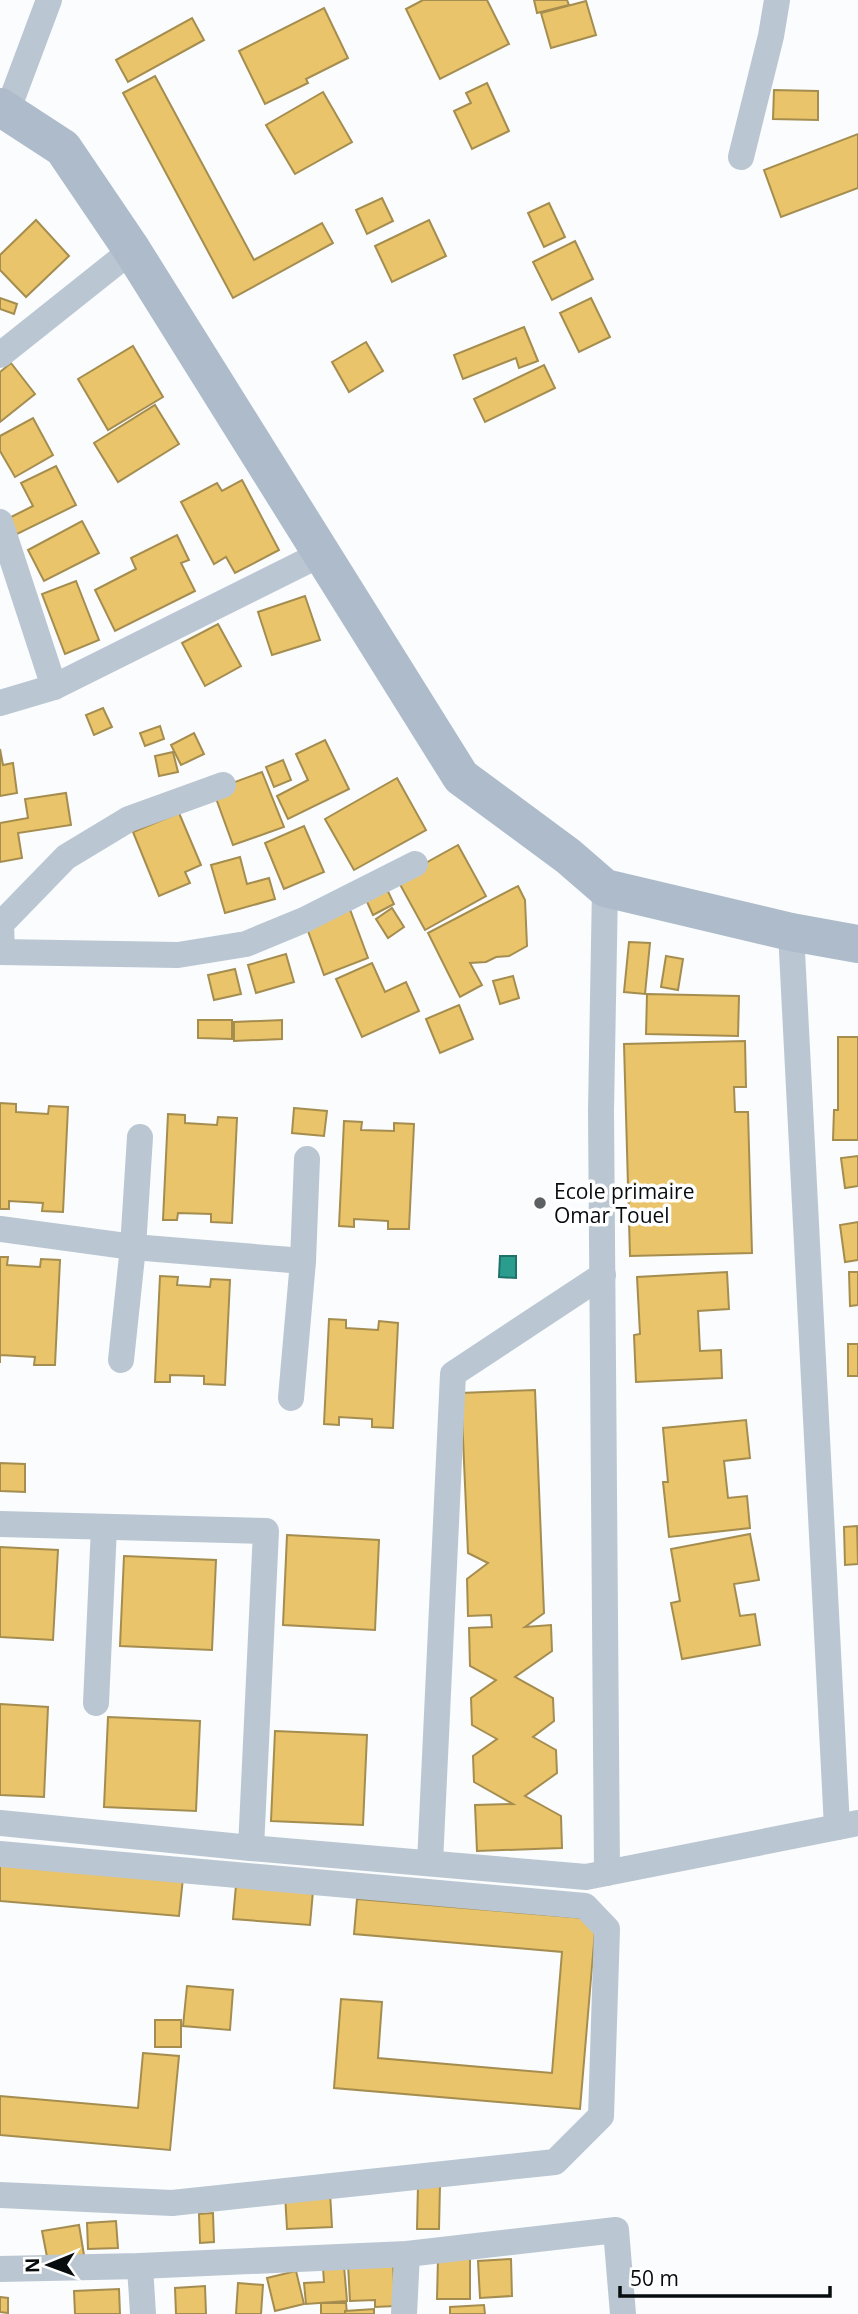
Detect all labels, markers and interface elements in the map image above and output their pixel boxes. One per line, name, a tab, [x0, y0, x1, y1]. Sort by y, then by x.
place label: Ecole primaire Omar Touel	[554, 1177, 694, 1229]
marker: Ecole primaire Omar Touel	[532, 1195, 548, 1211]
north arrow	[14, 2230, 84, 2300]
scale bar	[620, 2254, 830, 2298]
text: N	[19, 2257, 45, 2273]
text: 50 m	[630, 2264, 679, 2292]

